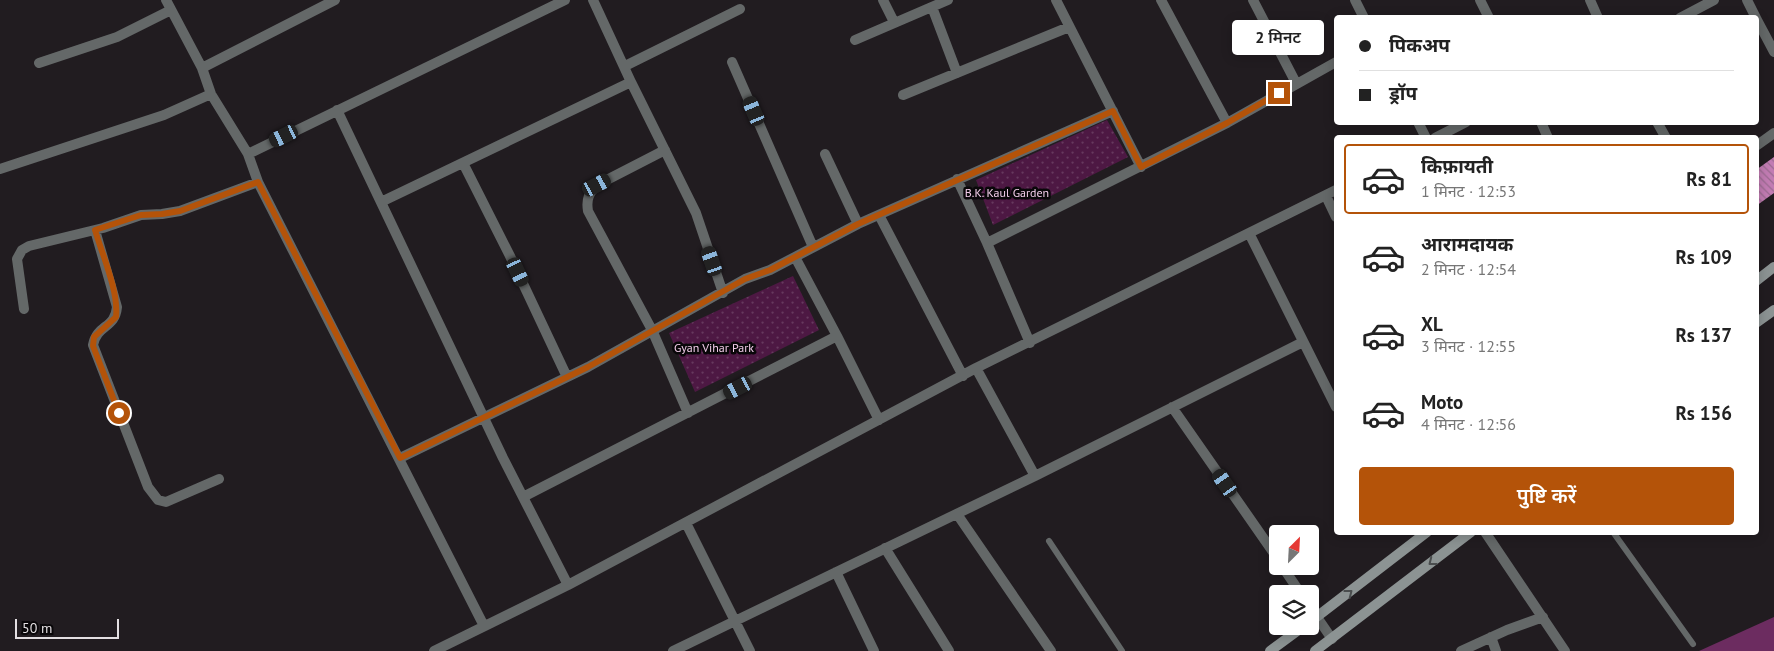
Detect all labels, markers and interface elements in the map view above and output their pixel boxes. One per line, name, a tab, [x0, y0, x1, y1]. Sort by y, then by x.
callout: 2 मिनट	[1233, 21, 1325, 56]
text: 2 मिनट	[1255, 27, 1301, 47]
text: पिकअप	[1389, 33, 1450, 57]
text: ड्रॉप	[1389, 81, 1417, 105]
route end	[1268, 82, 1290, 104]
car	[741, 94, 766, 128]
car	[267, 123, 300, 149]
text: किफ़ायती	[1421, 154, 1493, 178]
icon: car	[1361, 157, 1406, 202]
text: Rs 81	[1686, 167, 1732, 191]
car	[580, 171, 613, 199]
text: 1 मिनट · 12:53	[1421, 181, 1516, 201]
park label: B.K. Kaul Garden	[965, 185, 1049, 200]
text: आरामदायक	[1421, 232, 1513, 256]
icon: car	[1361, 235, 1406, 280]
car	[700, 244, 723, 278]
text: Rs 109	[1675, 245, 1732, 269]
car	[504, 255, 531, 289]
text: 2 मिनट · 12:54	[1421, 259, 1516, 279]
text: XL	[1421, 312, 1443, 336]
icon: car	[1361, 313, 1406, 358]
text: Rs 137	[1675, 323, 1732, 347]
text: 3 मिनट · 12:55	[1421, 336, 1516, 356]
park label: Gyan Vihar Park	[674, 340, 754, 355]
car	[721, 375, 754, 401]
text: Moto	[1421, 390, 1463, 414]
icon: car	[1361, 391, 1406, 436]
text: Rs 156	[1675, 401, 1732, 425]
route start	[108, 402, 130, 424]
text: 4 मिनट · 12:56	[1421, 414, 1516, 434]
car	[1210, 466, 1239, 500]
button: पुष्टि करें	[1359, 467, 1734, 525]
north arrow	[1269, 525, 1319, 575]
map controls	[1269, 525, 1319, 635]
one-way arrow	[1429, 557, 1438, 565]
button: layers	[1269, 585, 1319, 635]
one-way arrow	[1343, 590, 1352, 598]
scale bar	[15, 616, 119, 639]
text: 50 m	[22, 619, 52, 637]

